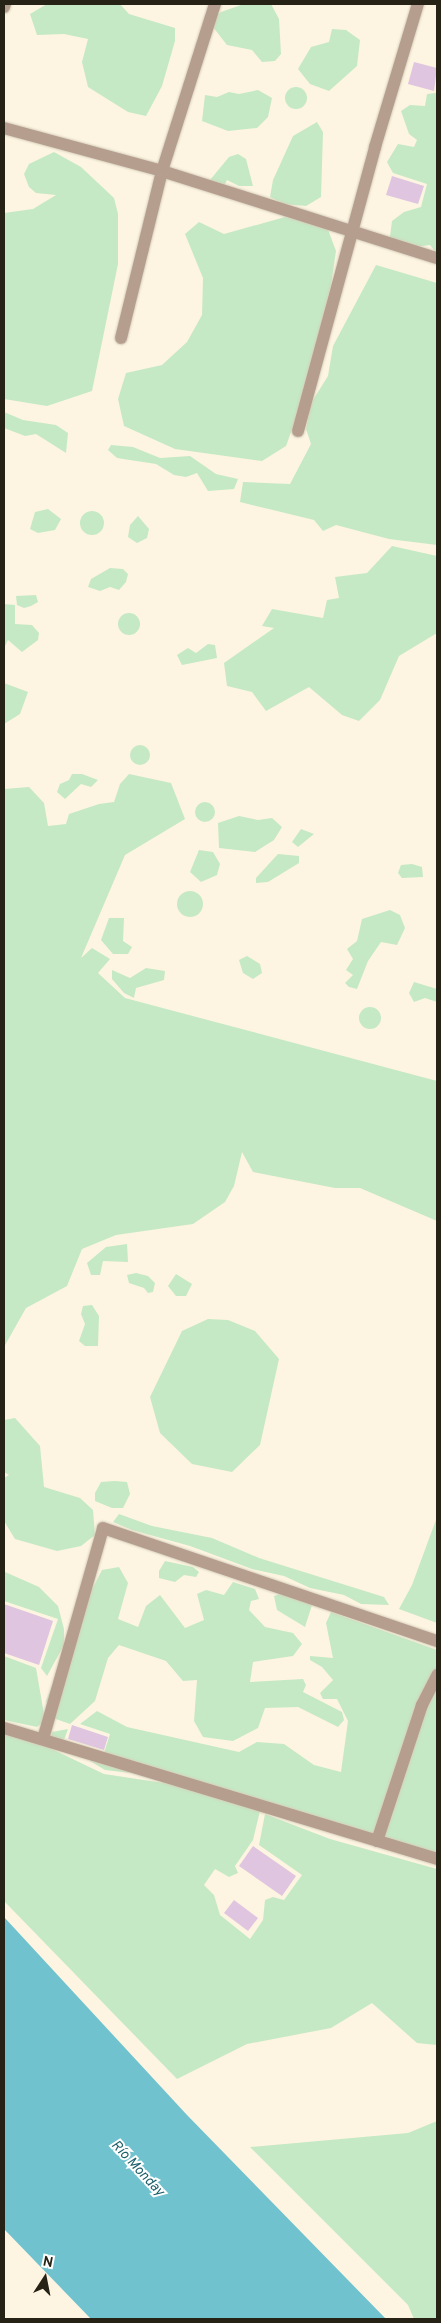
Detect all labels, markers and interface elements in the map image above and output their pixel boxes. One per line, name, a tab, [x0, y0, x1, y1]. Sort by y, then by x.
water label: Río Monday	[107, 2138, 167, 2200]
north arrow	[20, 2253, 70, 2303]
text: N	[41, 2253, 55, 2272]

